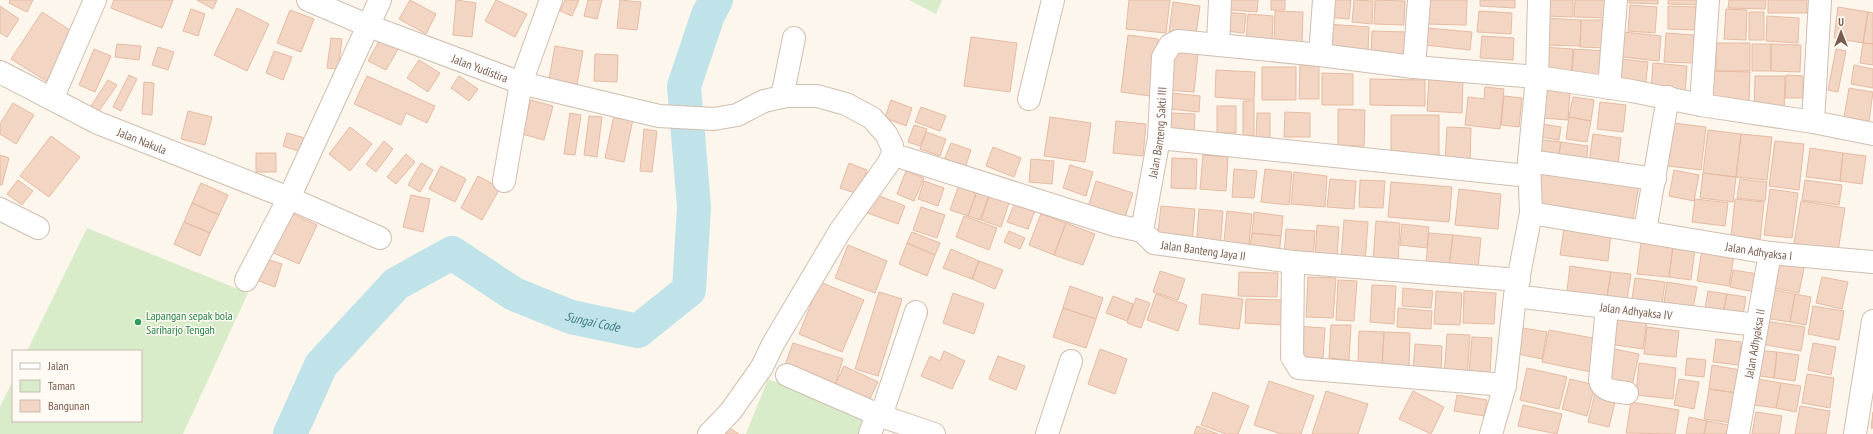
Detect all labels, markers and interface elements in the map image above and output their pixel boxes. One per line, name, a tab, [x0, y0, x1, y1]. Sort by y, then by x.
north arrow	[1821, 12, 1861, 52]
text: U	[1838, 15, 1844, 29]
street label: Jalan Yudistira	[449, 50, 510, 85]
street label: Jalan Banteng Sakti III	[1144, 86, 1169, 180]
street label: Jalan Nakula	[114, 124, 169, 157]
street label: Jalan Banteng Jaya II	[1159, 236, 1247, 263]
street label: Jalan Adhyaksa I	[1723, 238, 1793, 262]
street label: Jalan Adhyaksa IV	[1598, 299, 1674, 322]
water label: Sungai Code	[563, 307, 623, 336]
place label: Lapangan sepak bola Sariharjo Tengah	[146, 308, 233, 337]
street label: Jalan Adhyaksa II	[1740, 308, 1767, 380]
marker: Lapangan sepak bola Sariharjo Tengah	[133, 317, 143, 327]
legend	[12, 350, 142, 422]
text: Jalan	[47, 358, 69, 373]
text: Taman	[48, 378, 75, 393]
text: Bangunan	[48, 398, 89, 413]

